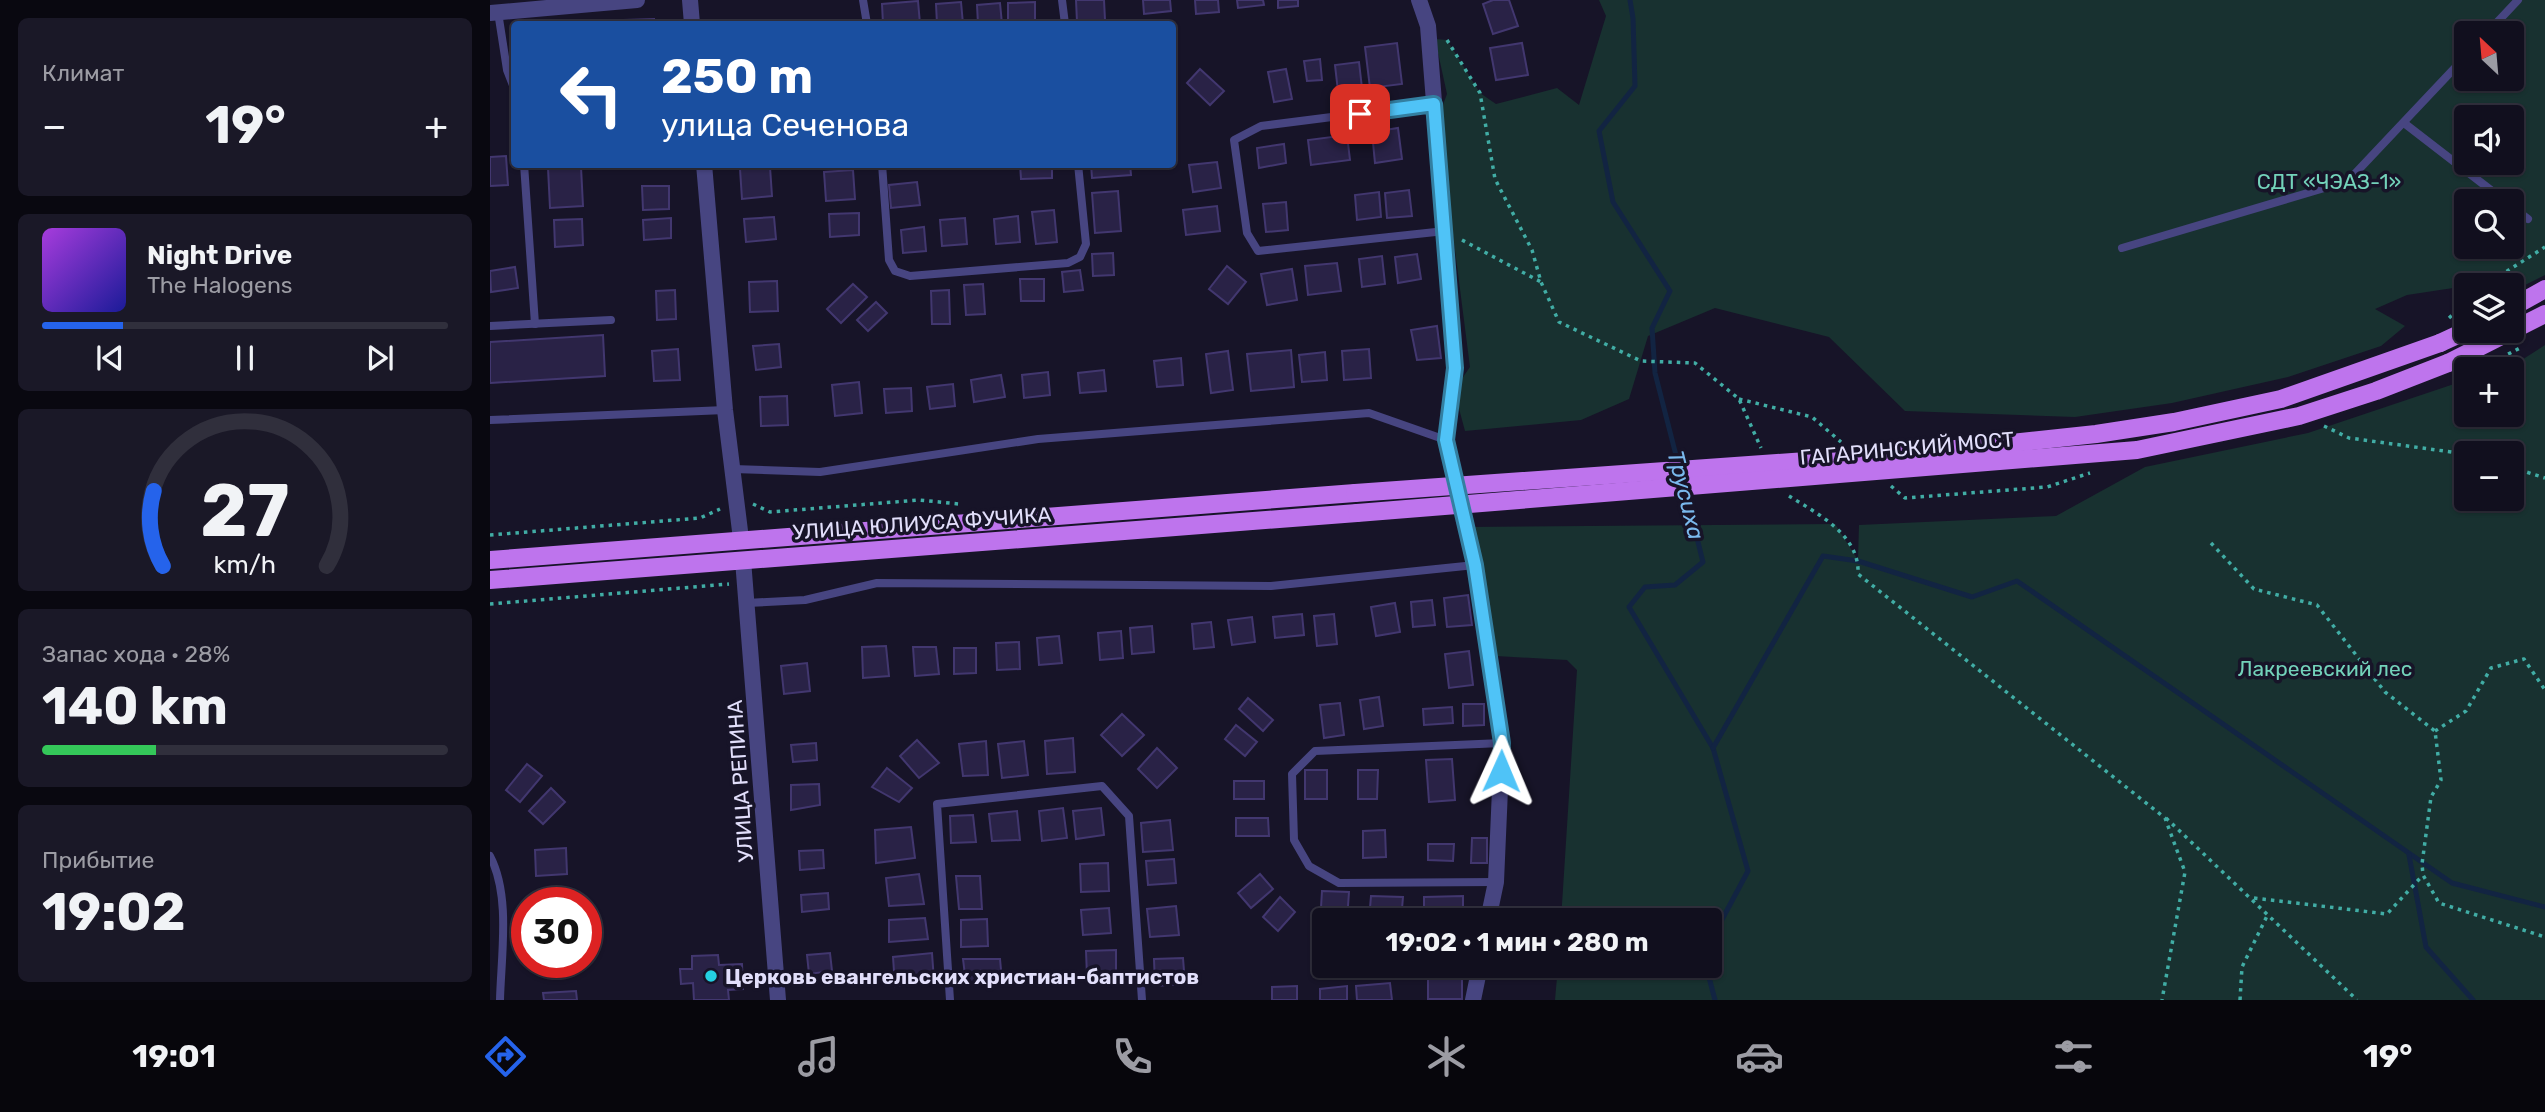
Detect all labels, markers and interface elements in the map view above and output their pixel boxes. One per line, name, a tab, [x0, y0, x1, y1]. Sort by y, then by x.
north arrow	[2454, 21, 2524, 91]
map controls	[2454, 21, 2524, 511]
text: 250 m	[661, 47, 813, 105]
icon: left	[546, 49, 637, 140]
text: Климат	[42, 59, 124, 87]
pin	[1330, 84, 1390, 144]
text: 19°	[205, 94, 286, 156]
icon: arrive	[1341, 95, 1379, 133]
text: −	[42, 103, 67, 149]
text: +	[424, 103, 448, 149]
button: sound	[2454, 105, 2524, 175]
text: улица Сеченова	[661, 106, 909, 144]
park label: СДТ «ЧЭАЗ-1»	[2257, 169, 2401, 194]
button: search	[2454, 189, 2524, 259]
text: Night Drive	[147, 240, 292, 271]
text: The Halogens	[147, 271, 293, 299]
button: layers	[2454, 273, 2524, 343]
icon: previous	[91, 339, 129, 377]
icon: pause	[226, 339, 264, 377]
icon: next	[361, 339, 399, 377]
button: +	[2454, 357, 2524, 427]
street label: ГАГАРИНСКИЙ МОСТ	[1799, 426, 2015, 470]
button: −	[2454, 441, 2524, 511]
water label: Трусиха	[1661, 447, 1711, 543]
text: 27	[200, 468, 290, 554]
street label: УЛИЦА ЮЛИУСА ФУЧИКА	[792, 501, 1052, 545]
text: km/h	[214, 550, 276, 579]
text: Запас хода · 28%	[42, 640, 230, 668]
park label: Лакреевский лес	[2238, 656, 2412, 681]
text: 140 km	[42, 675, 228, 737]
street label: УЛИЦА РЕПИНА	[722, 699, 758, 863]
position arrow	[1464, 734, 1538, 808]
text: Прибытие	[42, 846, 154, 874]
text: 19:02	[42, 881, 186, 943]
speed limit sign: 30	[511, 887, 602, 978]
text: 19:02 · 1 мин · 280 m	[1385, 927, 1649, 958]
place label: Церковь евангельских христиан-баптистов	[725, 964, 1199, 989]
marker: Церковь евангельских христиан-баптистов	[703, 968, 719, 984]
icon: directions	[481, 1032, 530, 1081]
icon: music	[794, 1032, 843, 1081]
icon: phone	[1108, 1032, 1157, 1081]
icon: climate	[1422, 1032, 1471, 1081]
icon: car	[1735, 1032, 1784, 1081]
icon: filters	[2049, 1032, 2098, 1081]
text: 19:01	[132, 1037, 216, 1075]
text: 19°	[2363, 1037, 2413, 1075]

